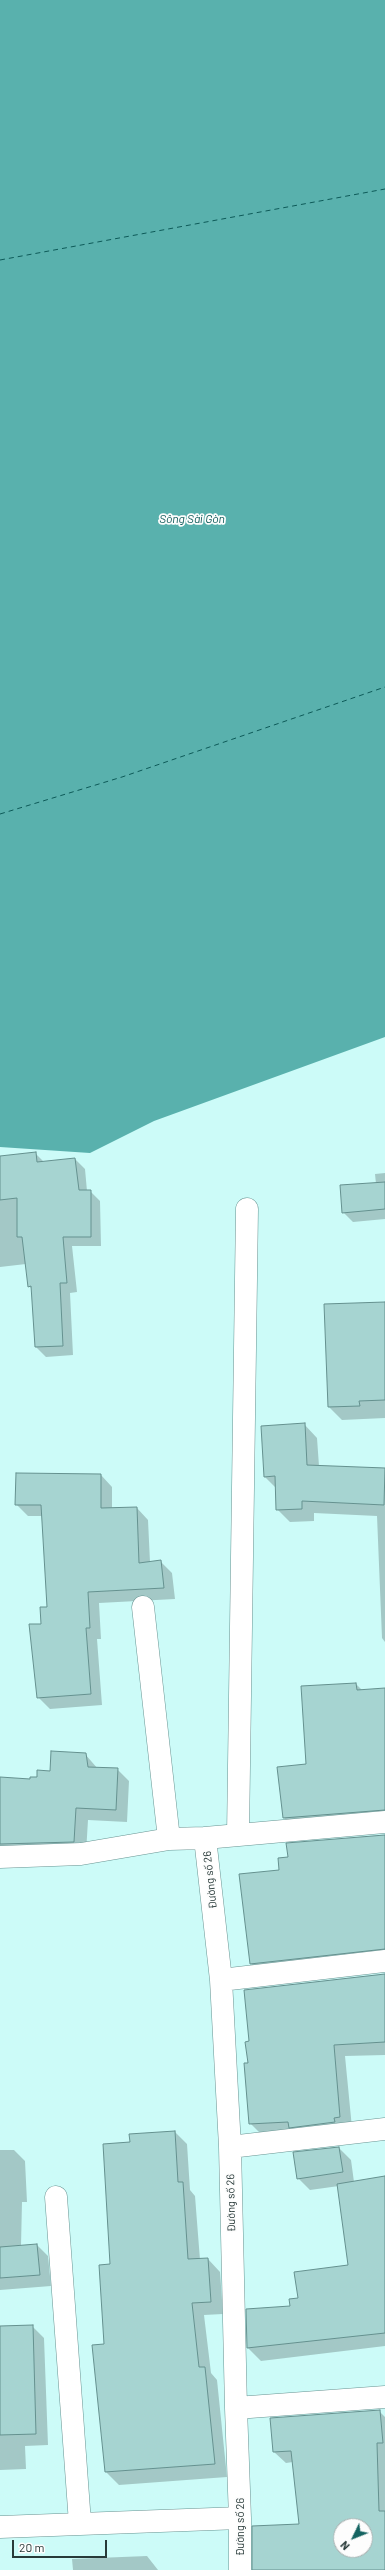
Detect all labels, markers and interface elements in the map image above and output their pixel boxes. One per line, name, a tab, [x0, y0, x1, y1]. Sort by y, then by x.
water label: Sông Sài Gòn	[159, 512, 225, 526]
street label: Đường số 26	[200, 1850, 220, 1910]
street label: Đường số 26	[224, 2174, 238, 2232]
street label: Đường số 26	[233, 2498, 247, 2556]
north arrow	[333, 2518, 373, 2558]
scale bar	[14, 2532, 109, 2558]
text: N	[337, 2539, 352, 2553]
text: 20 m	[19, 2540, 45, 2554]

